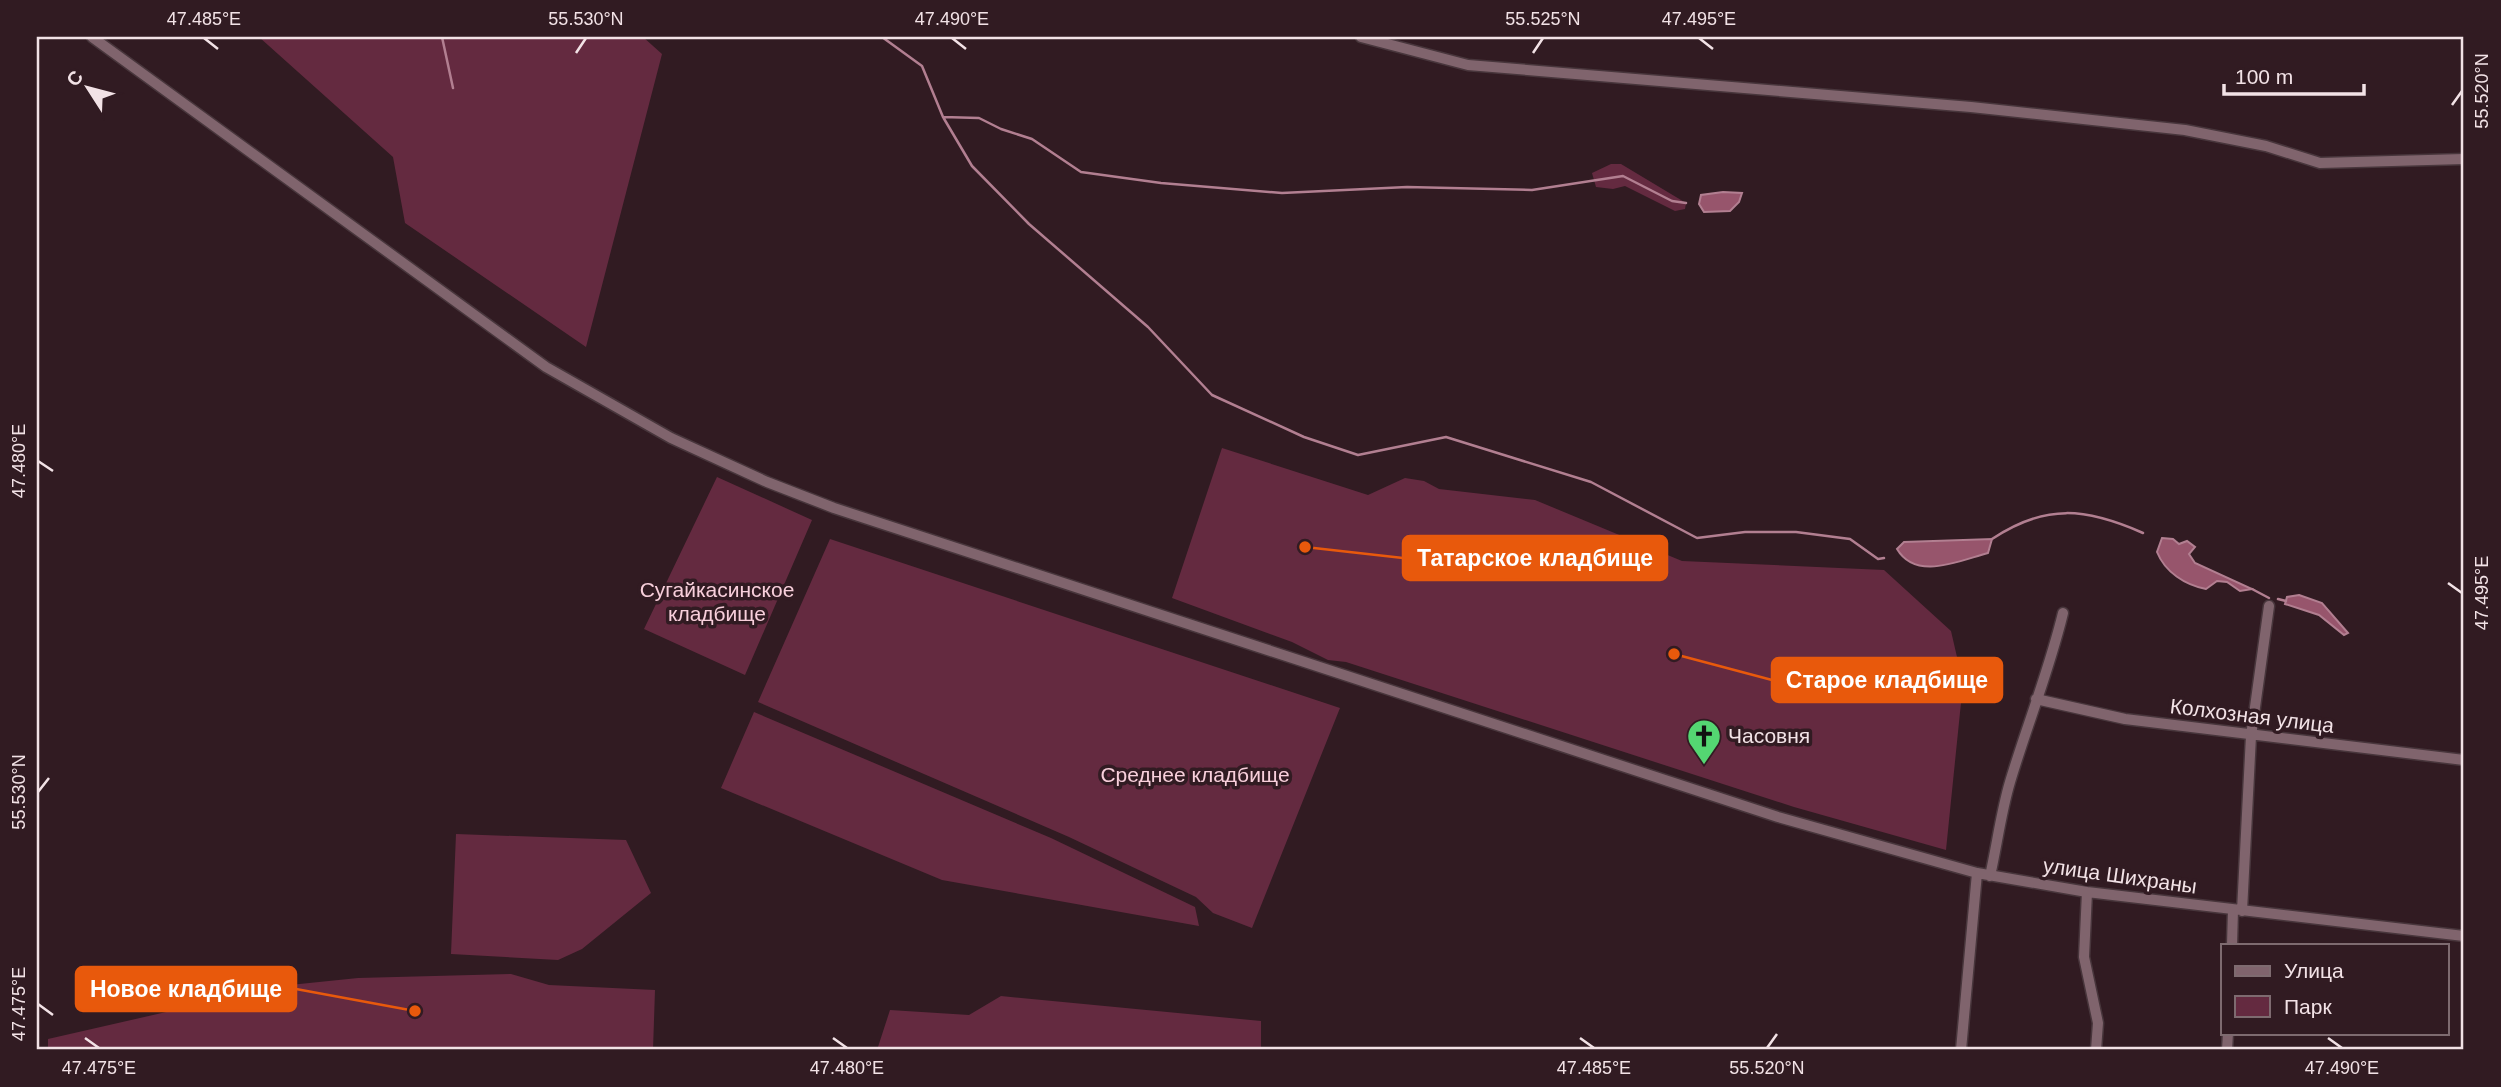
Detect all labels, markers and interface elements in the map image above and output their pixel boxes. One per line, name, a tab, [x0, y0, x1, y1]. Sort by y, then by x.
text: 47.485°E	[167, 9, 241, 29]
text: 55.530°N	[548, 9, 624, 29]
text: 47.490°E	[915, 9, 989, 29]
text: 55.525°N	[1505, 9, 1581, 29]
text: 47.495°E	[1662, 9, 1736, 29]
north arrow	[52, 52, 122, 122]
scale bar	[2224, 52, 2364, 96]
text: 55.520°N	[2472, 53, 2492, 129]
text: 100 m	[2235, 65, 2293, 88]
text: С	[62, 66, 87, 90]
text: 47.480°E	[9, 424, 29, 498]
callout: Татарское кладбище	[1403, 536, 1667, 580]
text: Татарское кладбище	[1417, 545, 1653, 571]
text: 47.495°E	[2472, 556, 2492, 630]
park label: Сугайкасинское кладбище	[640, 578, 794, 625]
callout: Старое кладбище	[1772, 658, 2002, 702]
text: Старое кладбище	[1786, 667, 1988, 693]
street label: Колхозная улица	[2169, 694, 2336, 737]
church icon: Часовня	[1685, 717, 1723, 766]
place label: Часовня	[1728, 724, 1810, 747]
text: 55.530°N	[9, 754, 29, 830]
park label: Среднее кладбище	[1100, 763, 1290, 786]
street label: улица Шихраны	[2042, 853, 2198, 898]
legend	[2221, 944, 2448, 1034]
text: Улица	[2284, 959, 2344, 982]
text: 47.475°E	[9, 967, 29, 1041]
callout: Новое кладбище	[76, 967, 296, 1011]
text: Новое кладбище	[90, 976, 282, 1002]
text: Парк	[2284, 995, 2332, 1018]
text: 47.475°E	[62, 1058, 136, 1078]
text: 47.480°E	[810, 1058, 884, 1078]
text: 47.485°E	[1557, 1058, 1631, 1078]
text: 55.520°N	[1729, 1058, 1805, 1078]
text: 47.490°E	[2305, 1058, 2379, 1078]

